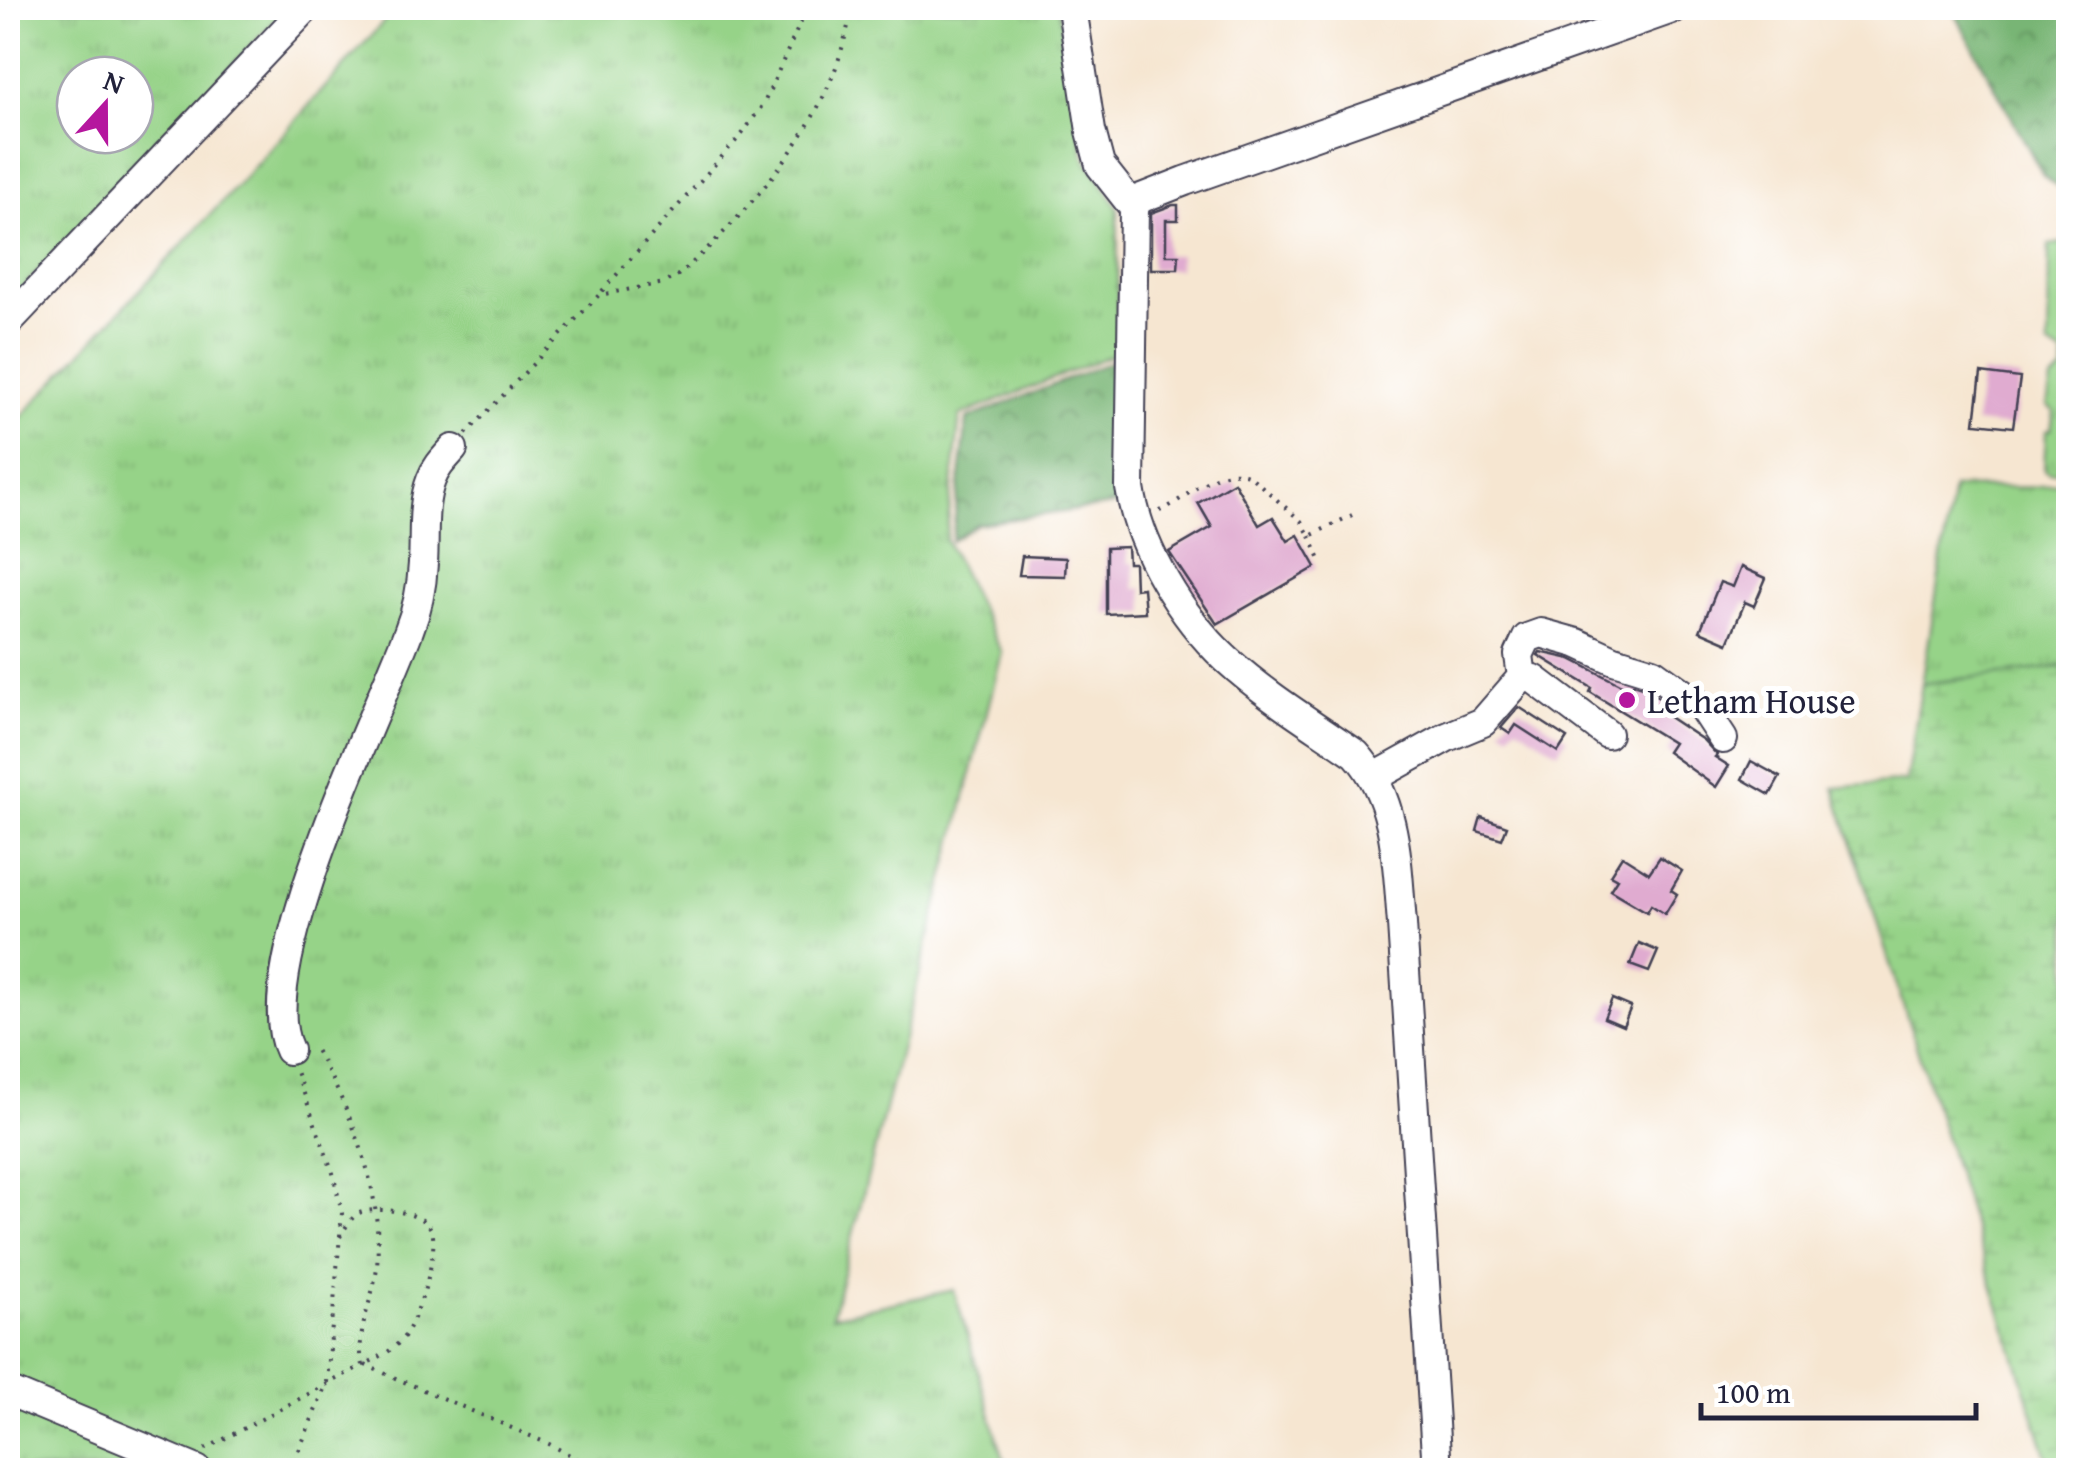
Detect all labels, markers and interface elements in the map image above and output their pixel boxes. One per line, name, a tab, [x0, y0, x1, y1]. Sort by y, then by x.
north arrow	[55, 55, 155, 155]
text: N	[98, 59, 130, 104]
place label: Letham House	[1647, 675, 1856, 726]
marker: Letham House	[1616, 689, 1638, 711]
scale bar	[1701, 1358, 1976, 1420]
text: 100 m	[1716, 1370, 1791, 1414]

